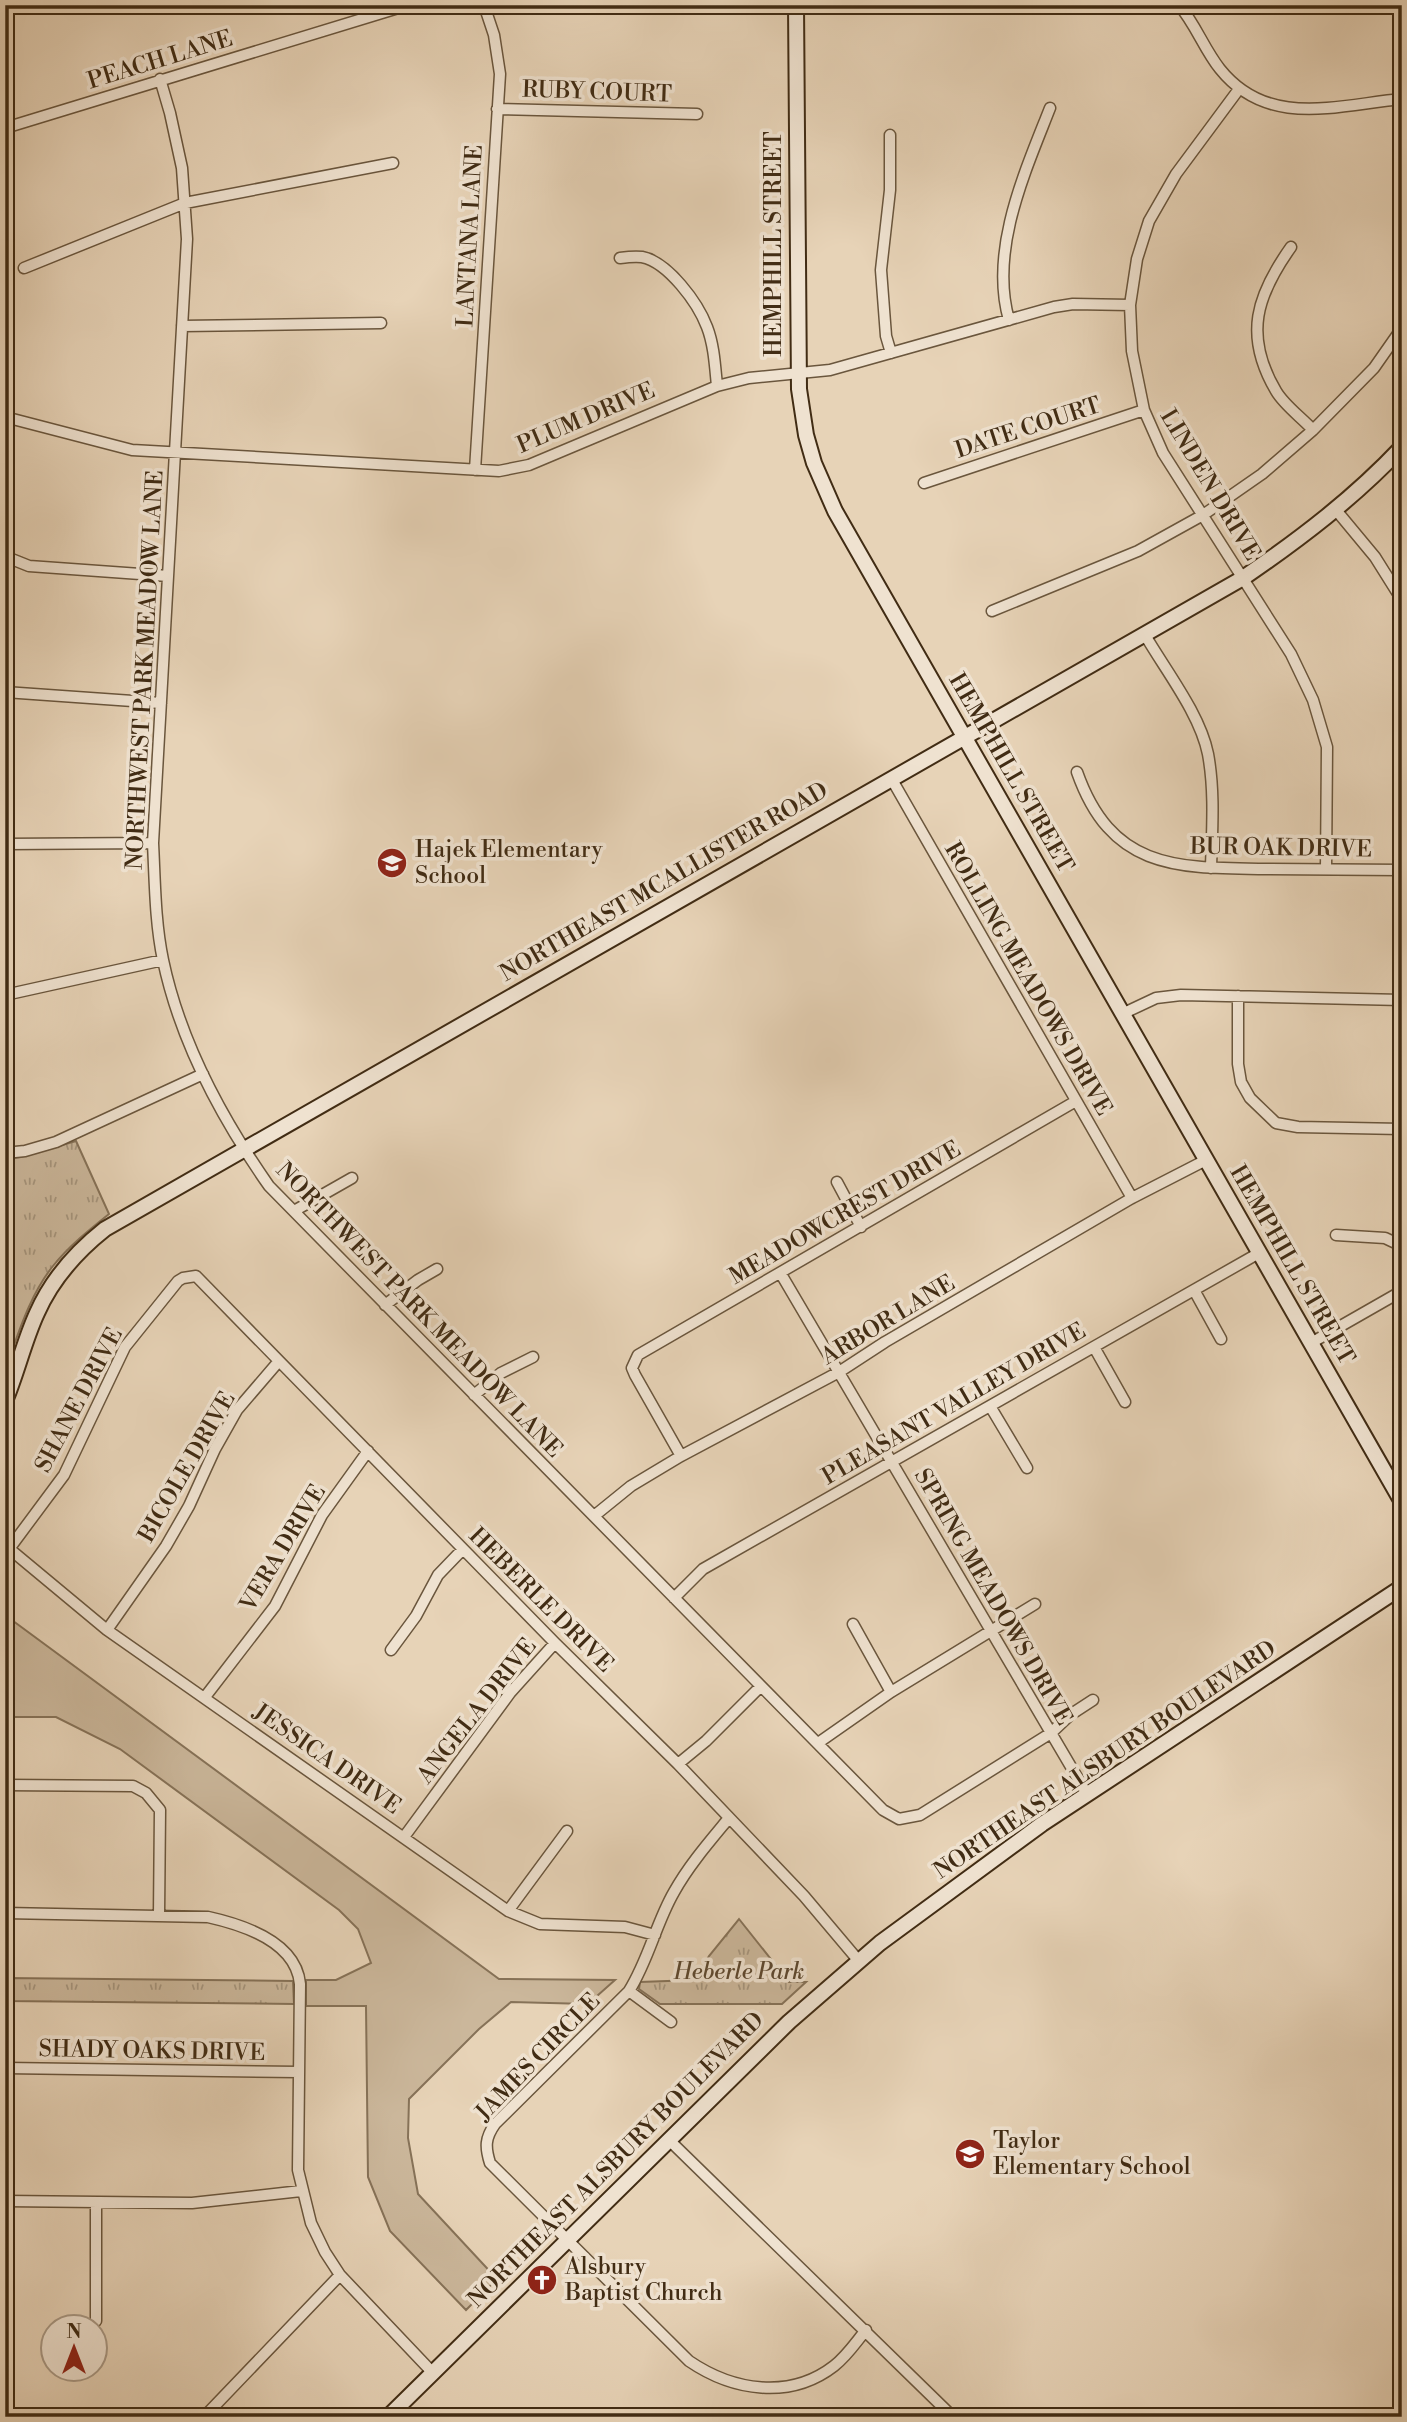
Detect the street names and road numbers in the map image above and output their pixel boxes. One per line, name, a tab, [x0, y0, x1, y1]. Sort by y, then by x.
street label: PEACH LANE	[84, 25, 236, 95]
street label: RUBY COURT	[522, 75, 672, 109]
street label: HEMPHILL STREET	[760, 131, 788, 357]
street label: LANTANA LANE	[451, 144, 489, 328]
street label: PLUM DRIVE	[513, 376, 659, 460]
street label: DATE COURT	[952, 391, 1104, 465]
street label: LINDEN DRIVE	[1154, 404, 1266, 566]
street label: NORTHWEST PARK MEADOW LANE	[121, 470, 169, 870]
street label: HEMPHILL STREET	[943, 668, 1079, 878]
street label: NORTHEAST MCALLISTER ROAD	[495, 776, 833, 988]
street label: BUR OAK DRIVE	[1189, 832, 1372, 864]
street label: ROLLING MEADOWS DRIVE	[938, 837, 1118, 1121]
street label: MEADOWCREST DRIVE	[724, 1135, 966, 1291]
street label: NORTHWEST PARK MEADOW LANE	[270, 1156, 568, 1464]
street label: HEMPHILL STREET	[1224, 1160, 1360, 1370]
street label: ARBOR LANE	[815, 1269, 960, 1371]
street label: PLEASANT VALLEY DRIVE	[817, 1317, 1091, 1491]
street label: SHANE DRIVE	[29, 1323, 129, 1477]
street label: BICOLE DRIVE	[132, 1387, 241, 1548]
street label: SPRING MEADOWS DRIVE	[908, 1464, 1078, 1730]
street label: VERA DRIVE	[234, 1479, 332, 1617]
street label: HEBERLE DRIVE	[463, 1522, 619, 1678]
street label: ANGELA DRIVE	[411, 1633, 542, 1790]
street label: NORTHEAST ALSBURY BOULEVARD	[928, 1635, 1282, 1885]
street label: JESSICA DRIVE	[247, 1697, 406, 1820]
street label: JAMES CIRCLE	[469, 1987, 606, 2127]
street label: NORTHEAST ALSBURY BOULEVARD	[462, 2006, 770, 2314]
street label: SHADY OAKS DRIVE	[38, 2035, 266, 2067]

